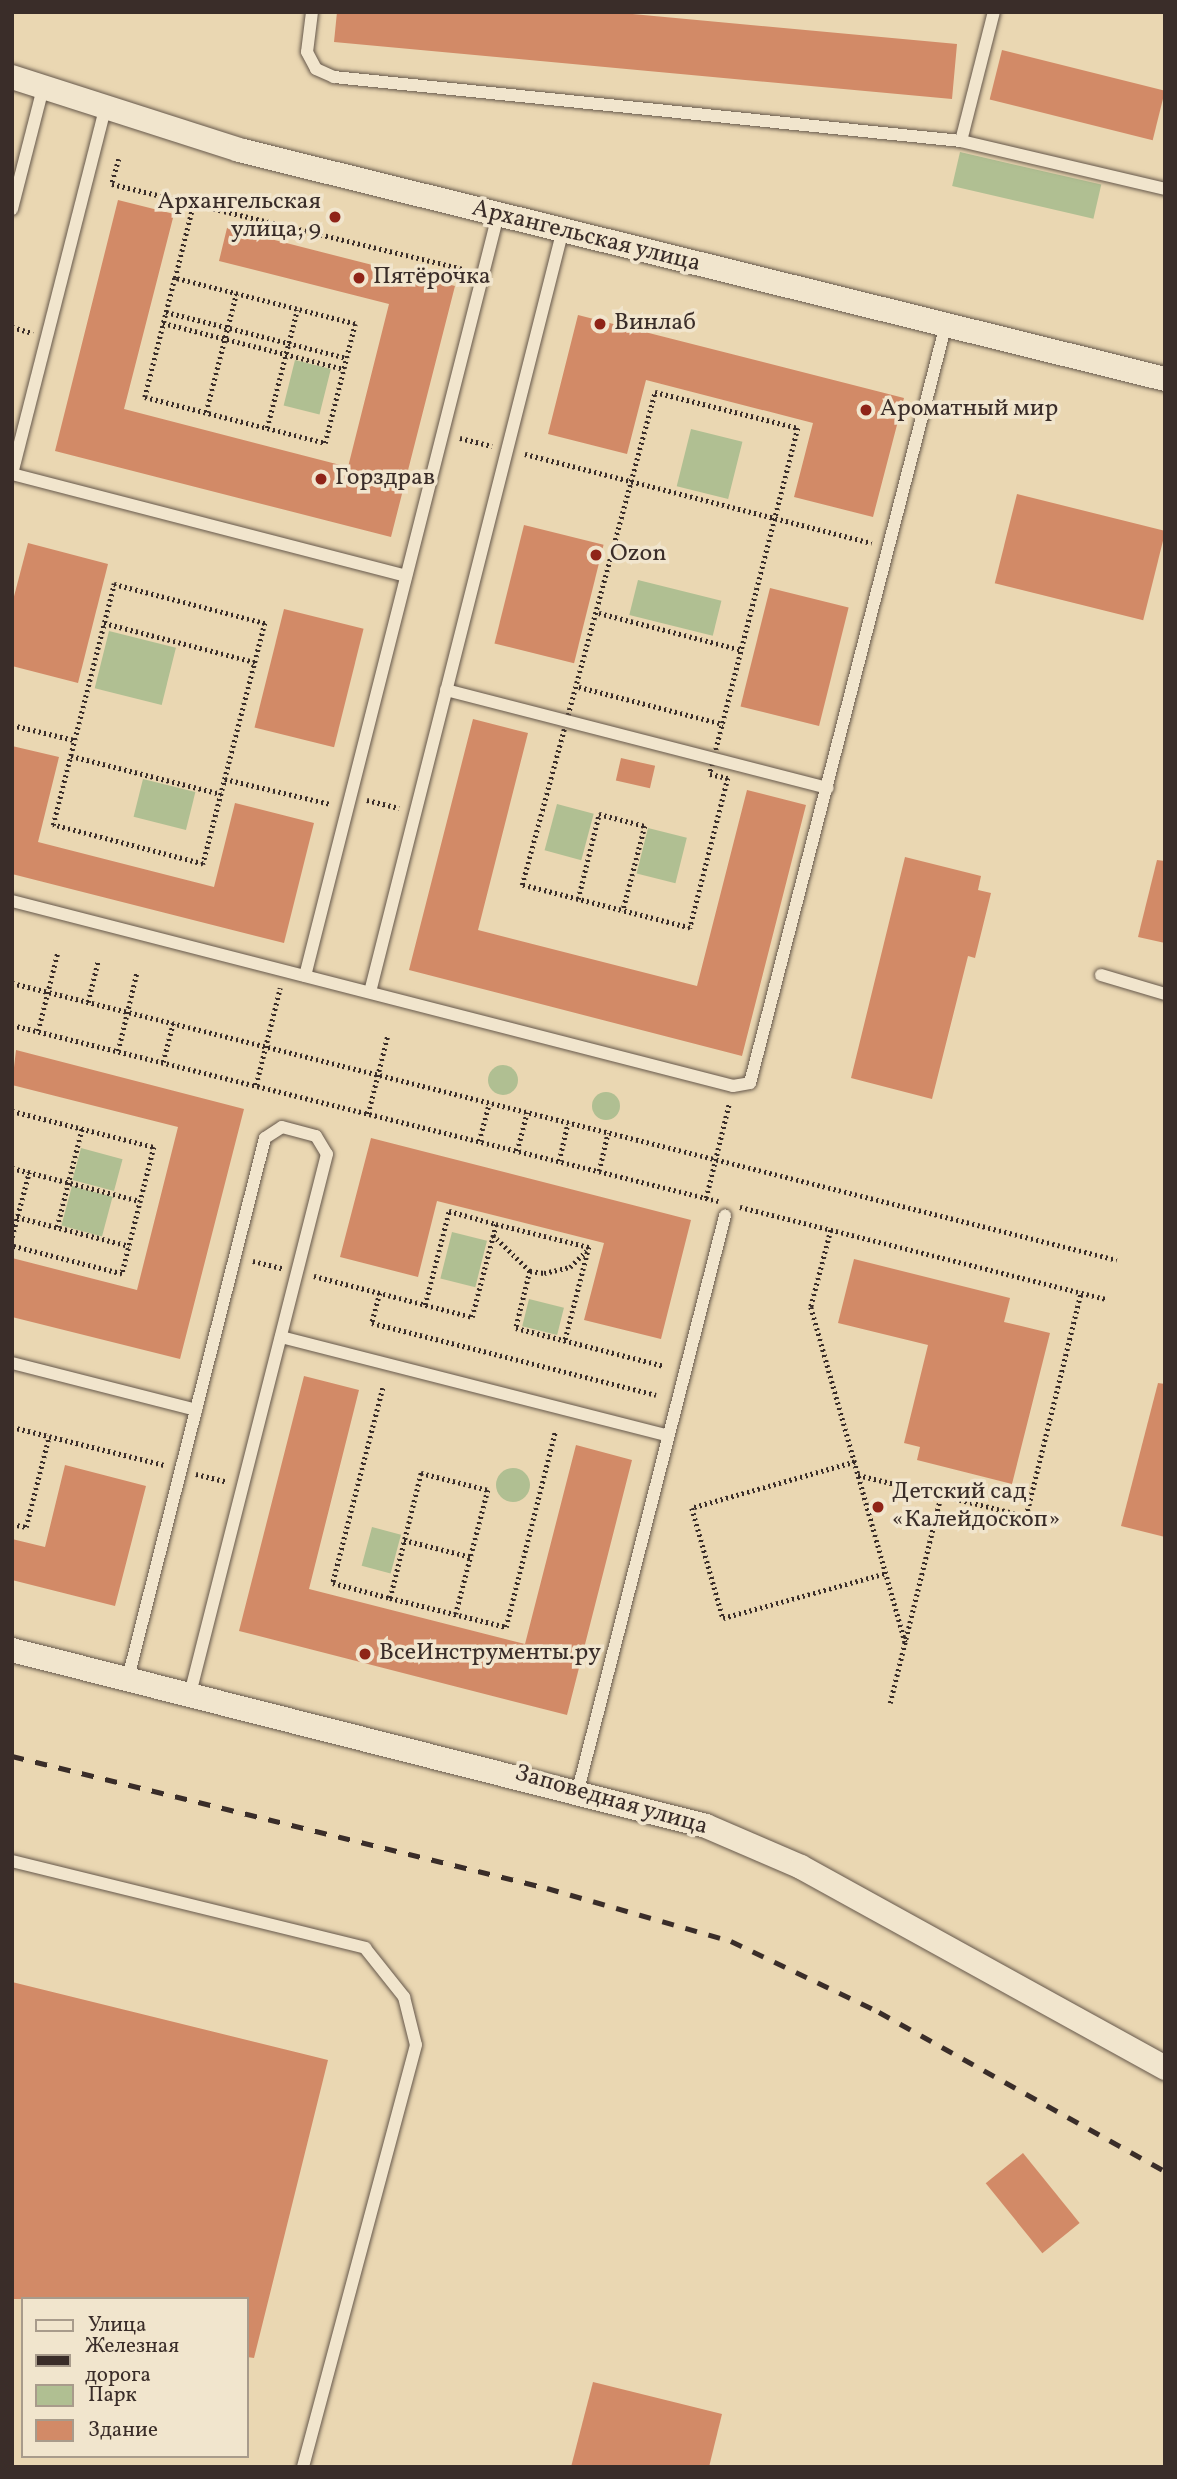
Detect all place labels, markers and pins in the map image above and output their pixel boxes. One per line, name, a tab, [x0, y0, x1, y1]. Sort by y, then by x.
place label: Архангельская улица, 9	[157, 189, 321, 245]
marker: Архангельская улица, 9	[327, 209, 343, 225]
place label: Пятёрочка	[373, 264, 491, 292]
marker: Пятёрочка	[351, 270, 367, 286]
place label: Винлаб	[614, 310, 696, 338]
marker: Винлаб	[592, 316, 608, 332]
place label: Ароматный мир	[880, 396, 1058, 424]
marker: Ароматный мир	[858, 402, 874, 418]
place label: Горздрав	[335, 465, 435, 493]
marker: Горздрав	[313, 471, 329, 487]
place label: Ozon	[610, 541, 667, 569]
marker: Ozon	[588, 547, 604, 563]
place label: Детский сад «Калейдоскоп»	[892, 1479, 1060, 1535]
marker: Детский сад «Калейдоскоп»	[870, 1499, 886, 1515]
place label: ВсеИнструменты.ру	[379, 1640, 601, 1668]
marker: ВсеИнструменты.ру	[357, 1646, 373, 1662]

